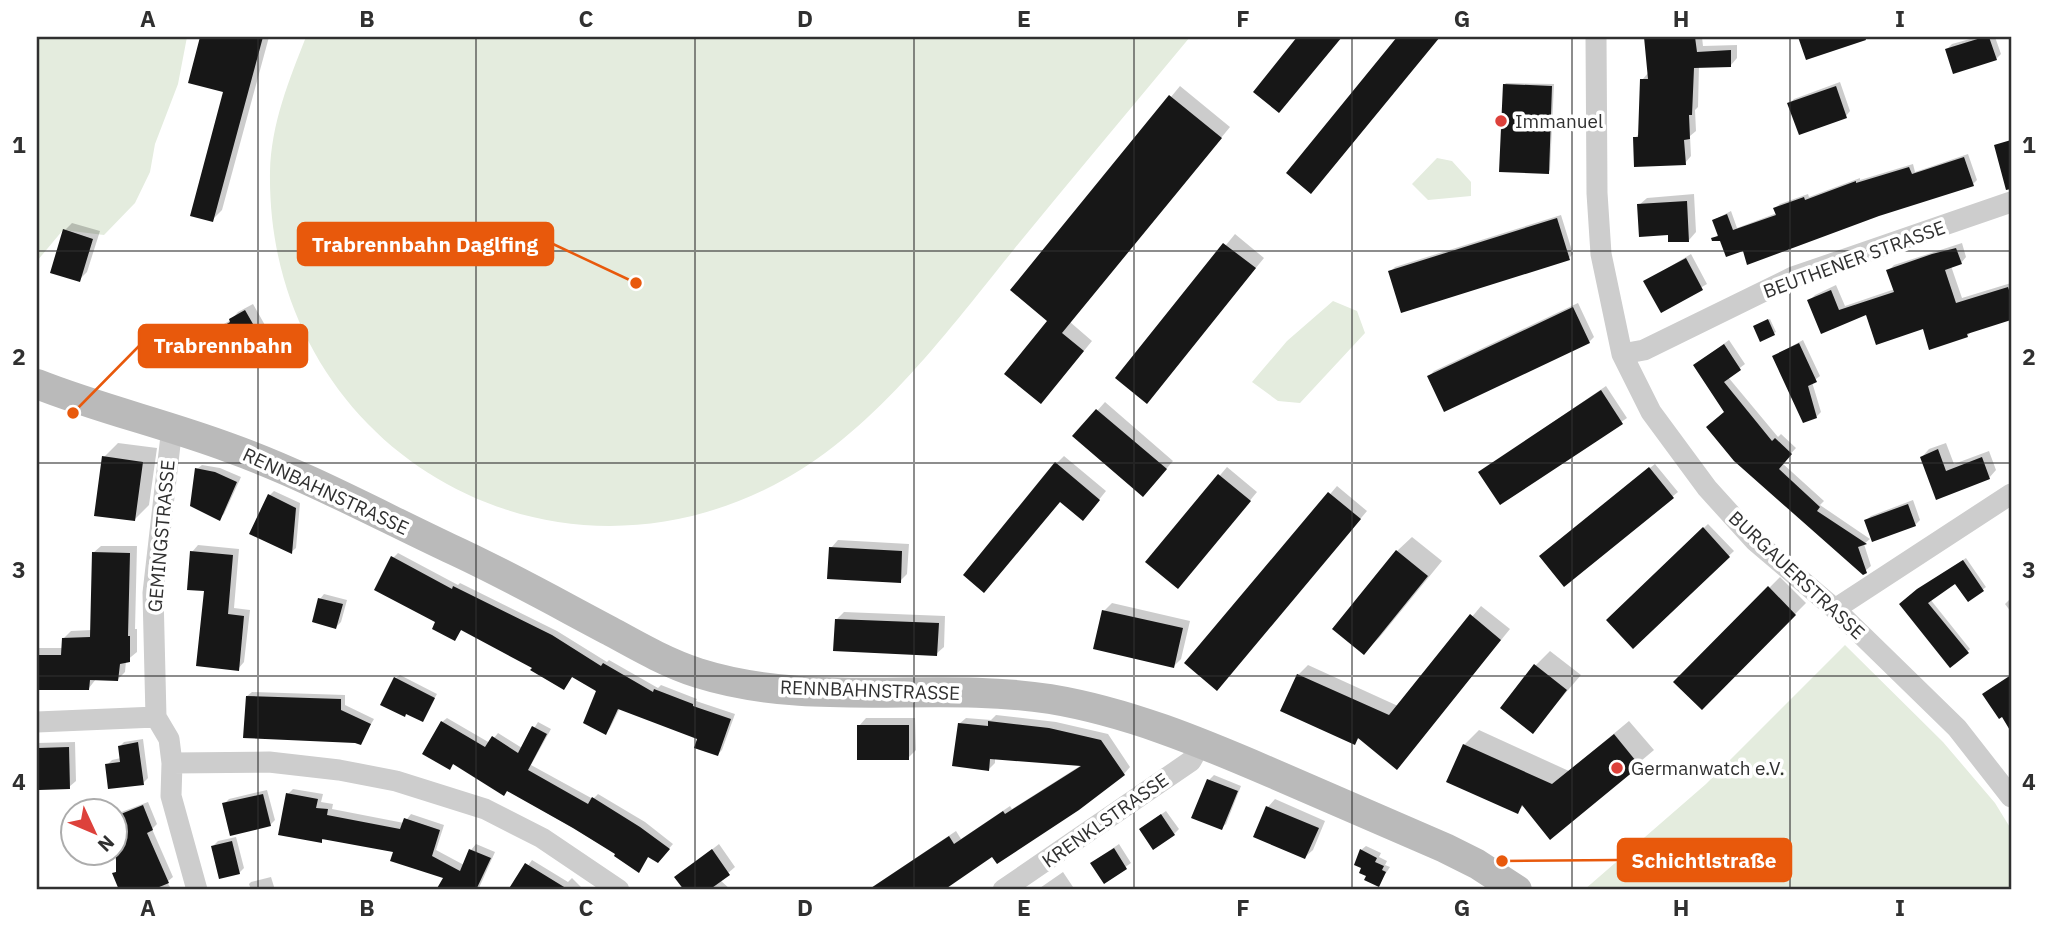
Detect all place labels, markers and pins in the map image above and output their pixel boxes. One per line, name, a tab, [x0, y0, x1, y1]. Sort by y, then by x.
place label: Immanuel	[1515, 109, 1603, 133]
marker: Immanuel	[1493, 113, 1509, 129]
callout: Trabrennbahn Daglfing	[298, 223, 553, 265]
callout: Trabrennbahn	[139, 325, 307, 367]
place label: Germanwatch e.V.	[1631, 756, 1785, 780]
marker: Germanwatch e.V.	[1609, 760, 1625, 776]
callout: Schichtlstraße	[1618, 839, 1791, 881]

